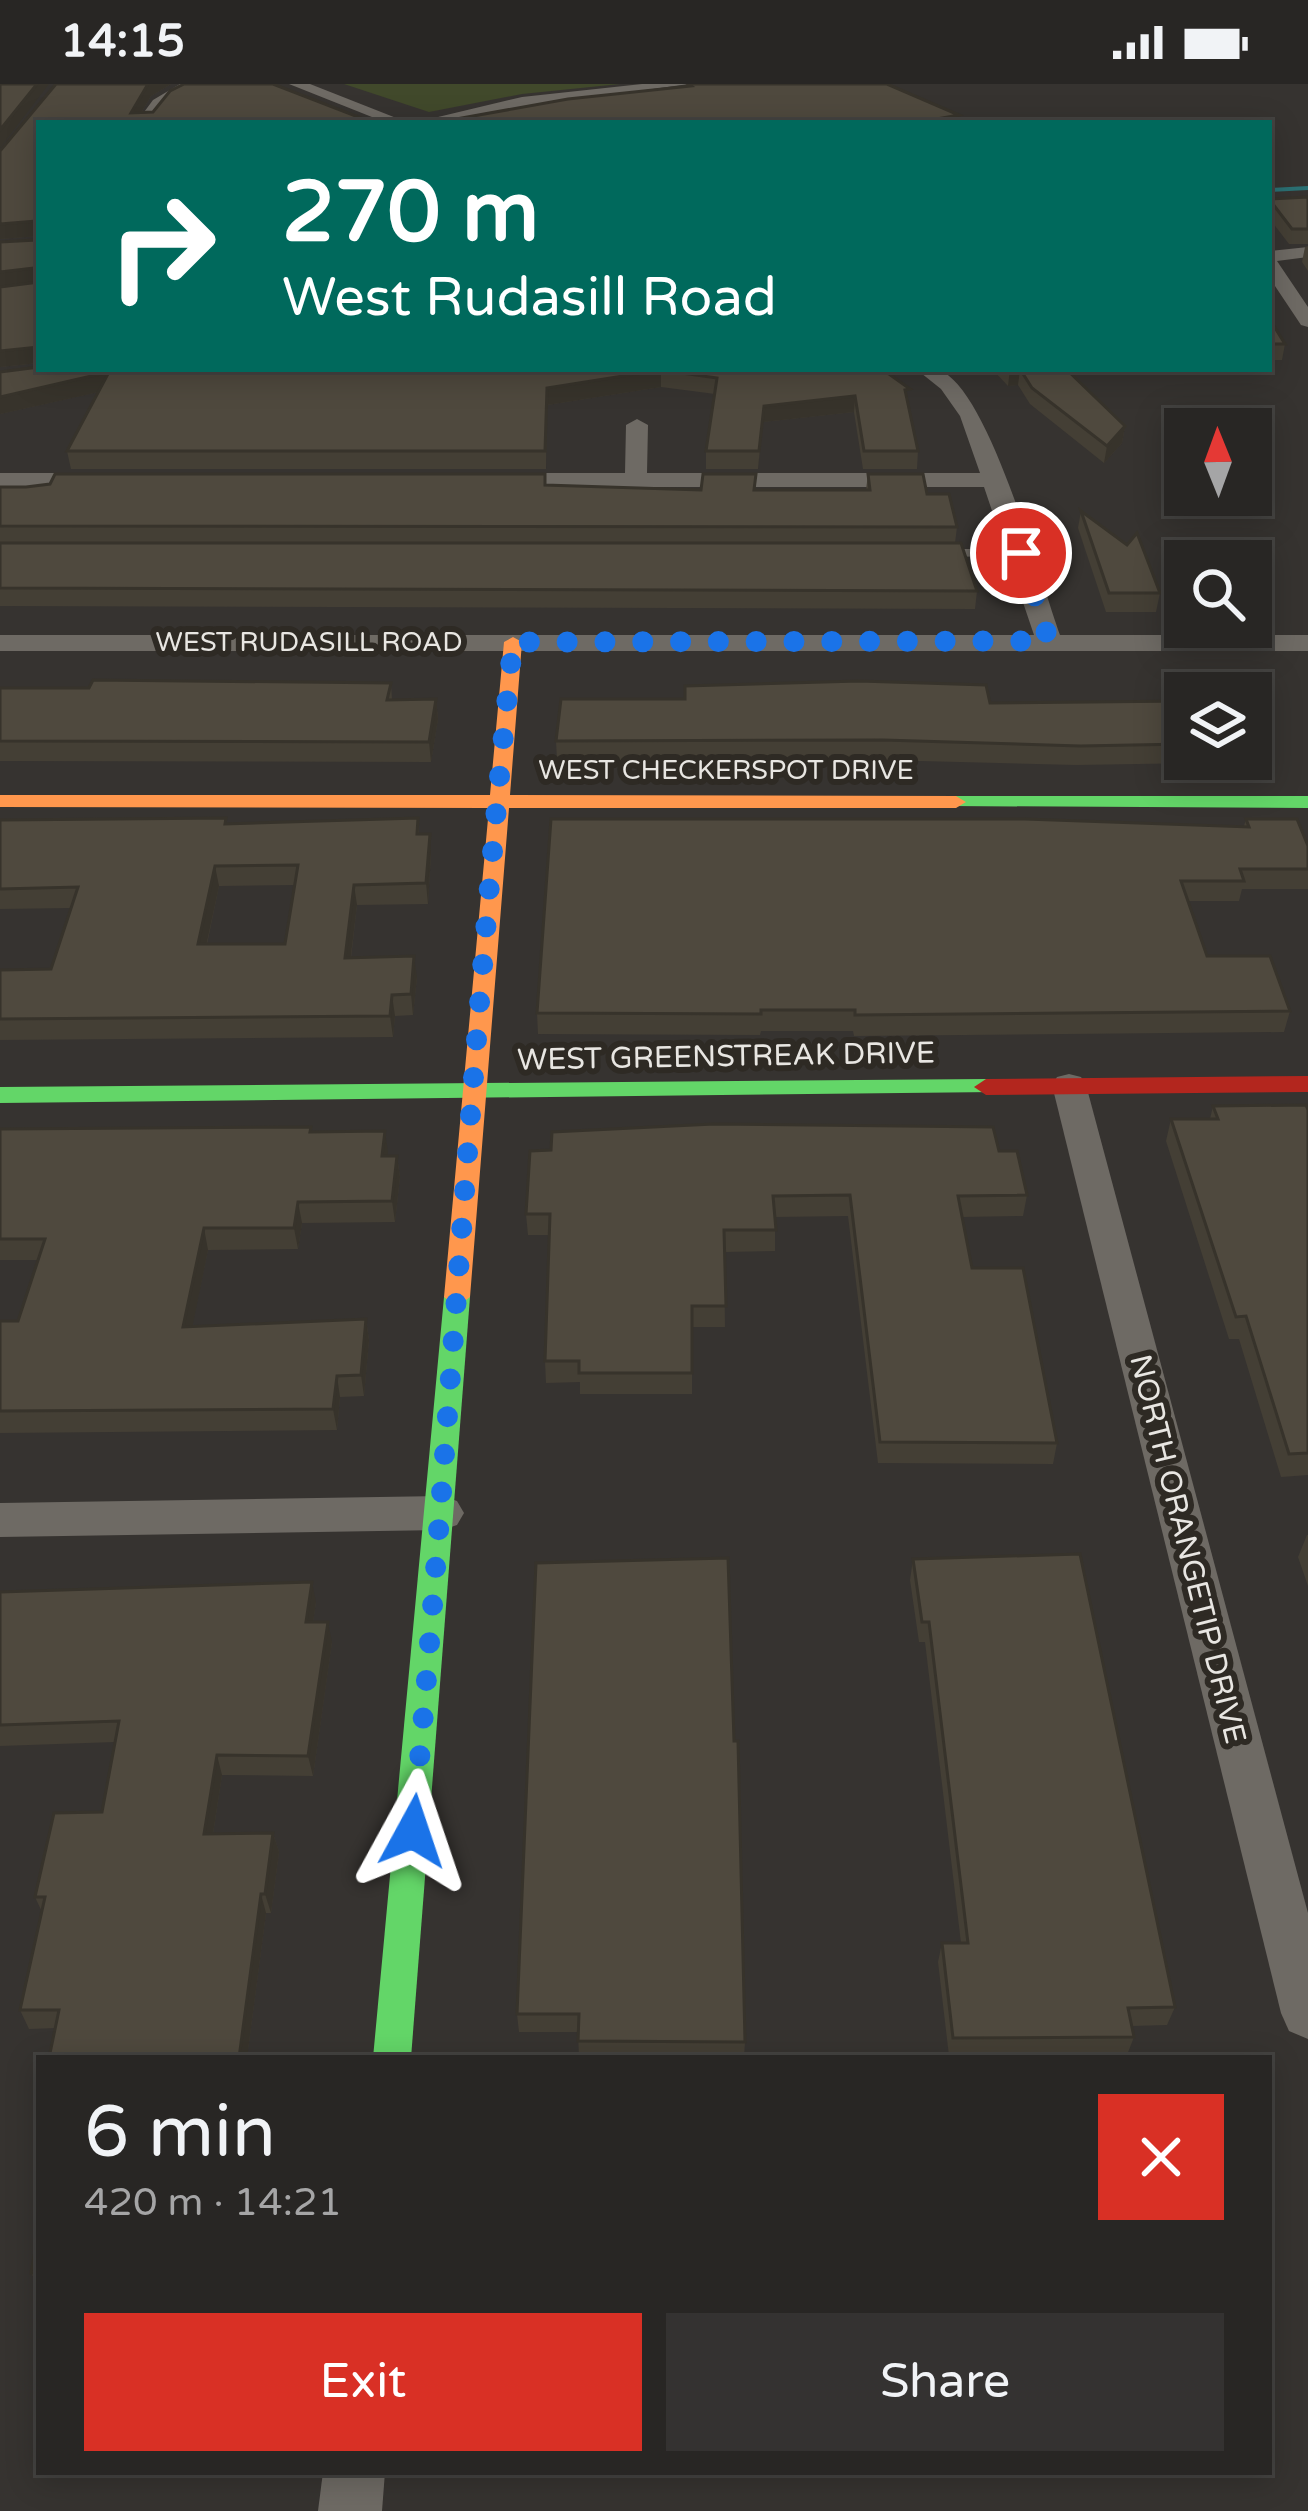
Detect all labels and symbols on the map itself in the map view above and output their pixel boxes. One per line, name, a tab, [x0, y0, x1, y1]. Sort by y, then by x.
north arrow	[1164, 408, 1272, 516]
pin	[970, 502, 1072, 604]
street label: WEST RUDASILL ROAD	[156, 626, 462, 659]
street label: WEST CHECKERSPOT DRIVE	[538, 754, 914, 787]
street label: WEST GREENSTREAK DRIVE	[517, 1034, 935, 1079]
street label: NORTH ORANGETIP DRIVE	[1121, 1351, 1254, 1748]
position arrow	[350, 1768, 476, 1894]

